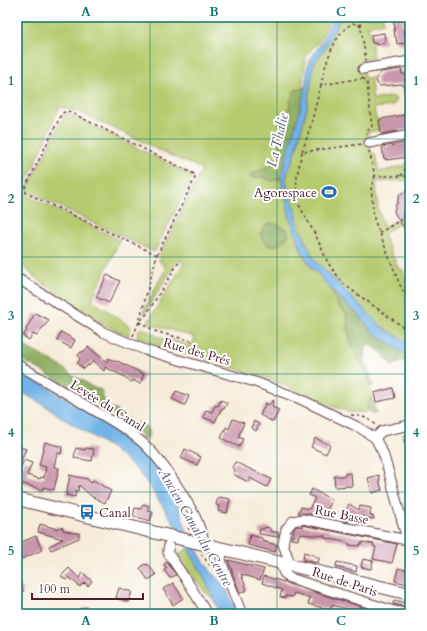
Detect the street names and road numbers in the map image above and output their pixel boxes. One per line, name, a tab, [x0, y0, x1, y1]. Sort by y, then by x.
street label: Rue des Prés	[161, 334, 232, 370]
street label: Levée du Canal	[67, 376, 149, 436]
street label: Rue Basse	[313, 501, 370, 529]
street label: Rue de Paris	[310, 563, 380, 601]

